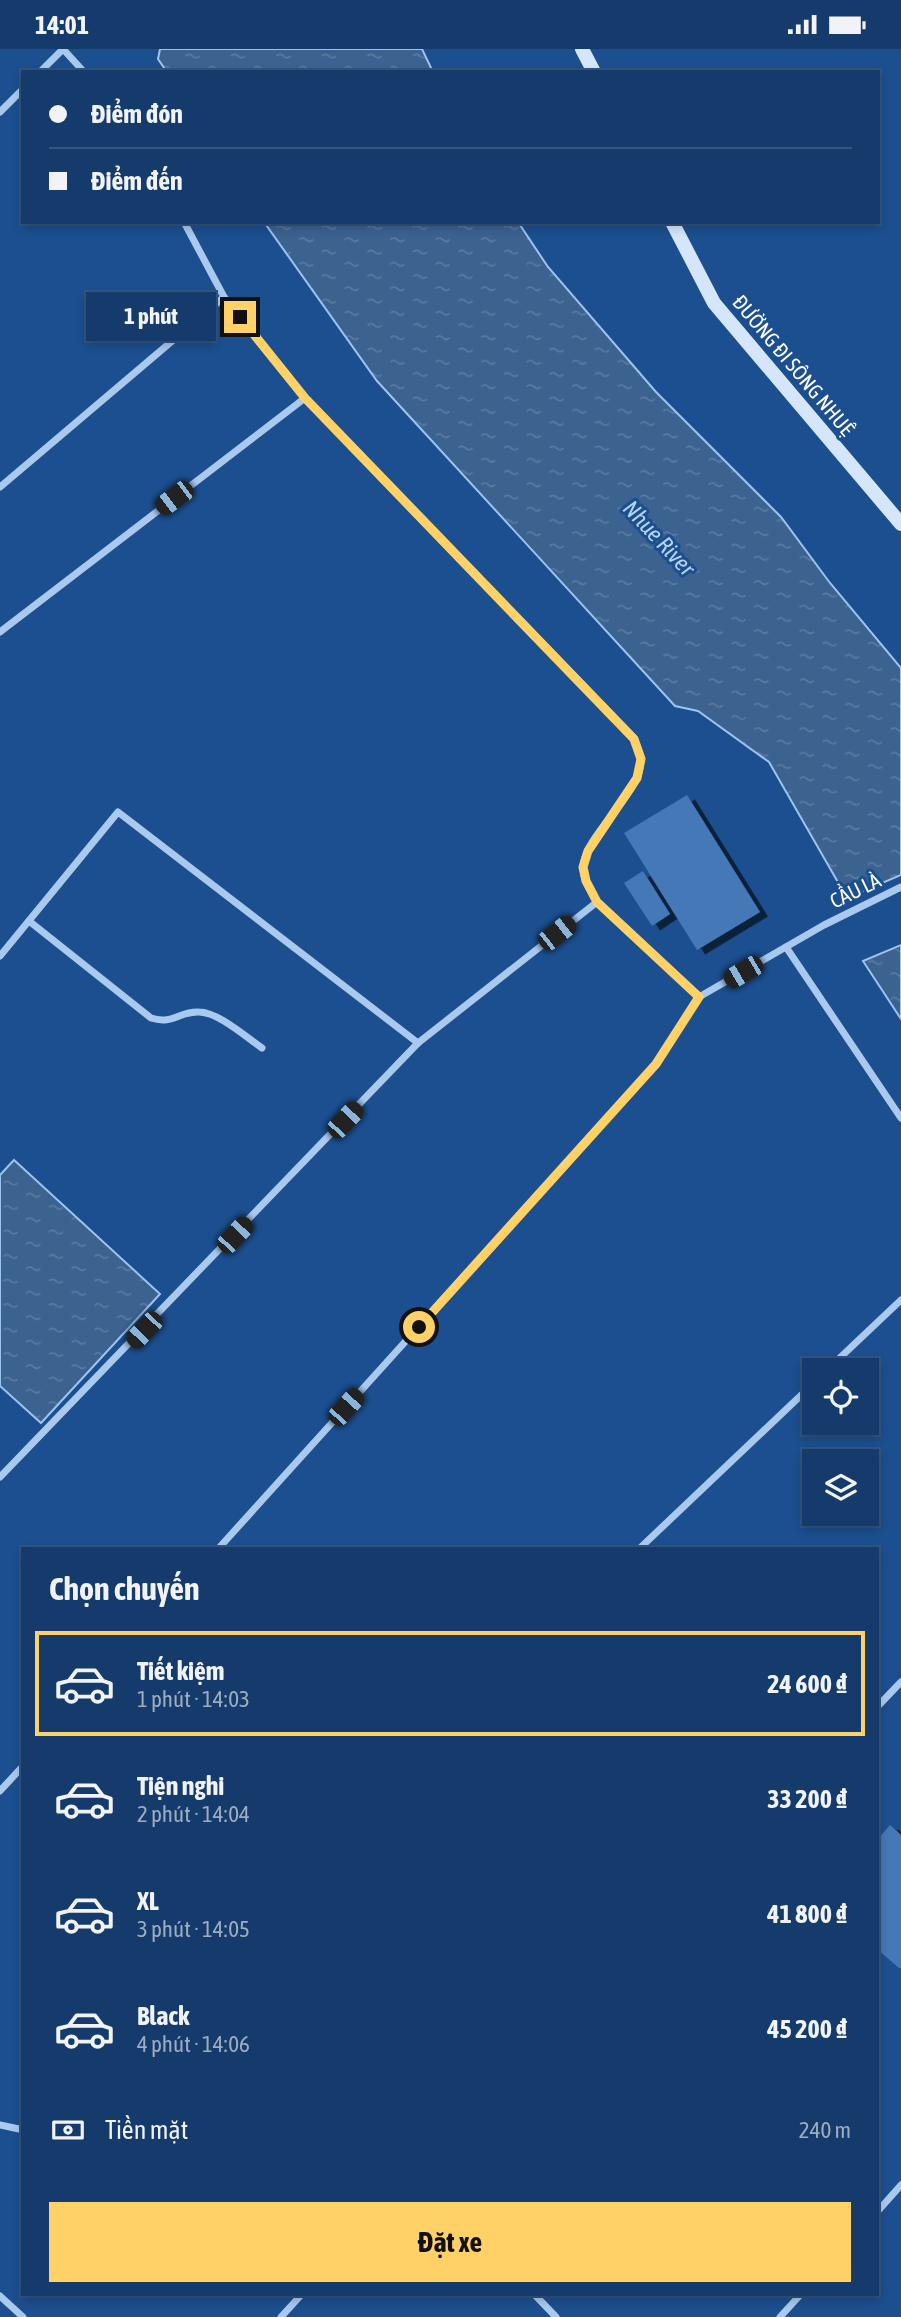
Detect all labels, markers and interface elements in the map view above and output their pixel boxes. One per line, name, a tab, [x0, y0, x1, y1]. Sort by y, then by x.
text: 14:01	[35, 10, 89, 40]
text: Điểm đón	[91, 99, 183, 129]
text: Điểm đến	[91, 166, 183, 196]
street label: ĐƯỜNG ĐI SÔNG NHUỆ	[728, 290, 860, 440]
callout: 1 phút	[86, 293, 216, 341]
route end	[224, 301, 256, 333]
text: 1 phút	[124, 303, 178, 329]
car	[151, 477, 198, 519]
water label: Nhue River	[618, 495, 701, 582]
street label: CẦU LÀ	[825, 866, 885, 912]
car	[534, 912, 581, 954]
car	[720, 952, 767, 992]
car	[323, 1097, 368, 1143]
car	[213, 1212, 258, 1258]
car	[122, 1308, 167, 1352]
route start	[403, 1311, 435, 1343]
map controls	[802, 1358, 879, 1526]
button: locate	[802, 1358, 879, 1435]
car	[325, 1384, 368, 1430]
button: layers	[802, 1449, 879, 1526]
text: Chọn chuyến	[49, 1570, 200, 1607]
icon: car	[53, 1652, 116, 1715]
text: Tiết kiệm	[137, 1656, 225, 1686]
text: 24 600 ₫	[767, 1669, 847, 1699]
text: 1 phút · 14:03	[137, 1686, 250, 1712]
icon: car	[53, 1767, 116, 1830]
text: Tiện nghi	[137, 1771, 224, 1801]
text: 33 200 ₫	[767, 1784, 847, 1814]
text: 2 phút · 14:04	[137, 1801, 250, 1827]
icon: car	[53, 1882, 116, 1945]
text: XL	[137, 1886, 159, 1916]
text: 41 800 ₫	[767, 1899, 847, 1929]
text: 3 phút · 14:05	[137, 1916, 250, 1942]
icon: car	[53, 1997, 116, 2060]
text: Black	[137, 2001, 189, 2031]
text: 45 200 ₫	[767, 2014, 847, 2044]
text: 4 phút · 14:06	[137, 2031, 250, 2057]
icon: cash	[49, 2111, 87, 2149]
text: Tiền mặt	[105, 2115, 188, 2145]
text: 240 m	[799, 2117, 851, 2143]
button: Đặt xe	[49, 2202, 851, 2282]

